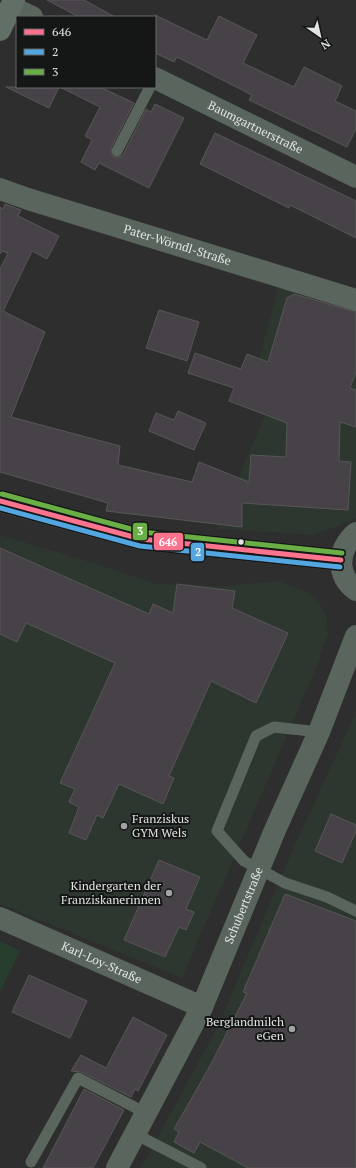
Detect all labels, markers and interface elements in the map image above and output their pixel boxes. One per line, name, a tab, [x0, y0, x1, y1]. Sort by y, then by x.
legend	[16, 16, 156, 88]
north arrow	[300, 16, 340, 56]
text: 646	[52, 24, 72, 39]
text: N	[318, 36, 333, 53]
text: 2	[52, 44, 58, 59]
text: 3	[52, 64, 58, 79]
street label: Baumgartnerstraße	[206, 97, 306, 157]
street label: Pater-Wörndl-Straße	[122, 221, 233, 268]
line badge: 3	[132, 522, 148, 541]
text: 3	[137, 524, 143, 538]
line badge: 646	[153, 532, 184, 551]
text: 646	[159, 535, 177, 549]
unlabelled marker	[236, 537, 246, 547]
line badge: 2	[190, 542, 205, 562]
text: 2	[195, 545, 201, 559]
place label: Franziskus GYM Wels	[132, 811, 189, 840]
marker: Franziskus GYM Wels	[119, 821, 129, 831]
street label: Schubertstraße	[221, 865, 266, 946]
place label: Kindergarten der Franziskanerinnen	[61, 878, 161, 907]
marker: Kindergarten der Franziskanerinnen	[164, 888, 174, 898]
street label: Karl-Loy-Straße	[59, 938, 144, 987]
place label: Berglandmilch eGen	[206, 1014, 284, 1043]
marker: Berglandmilch eGen	[287, 1024, 297, 1034]

